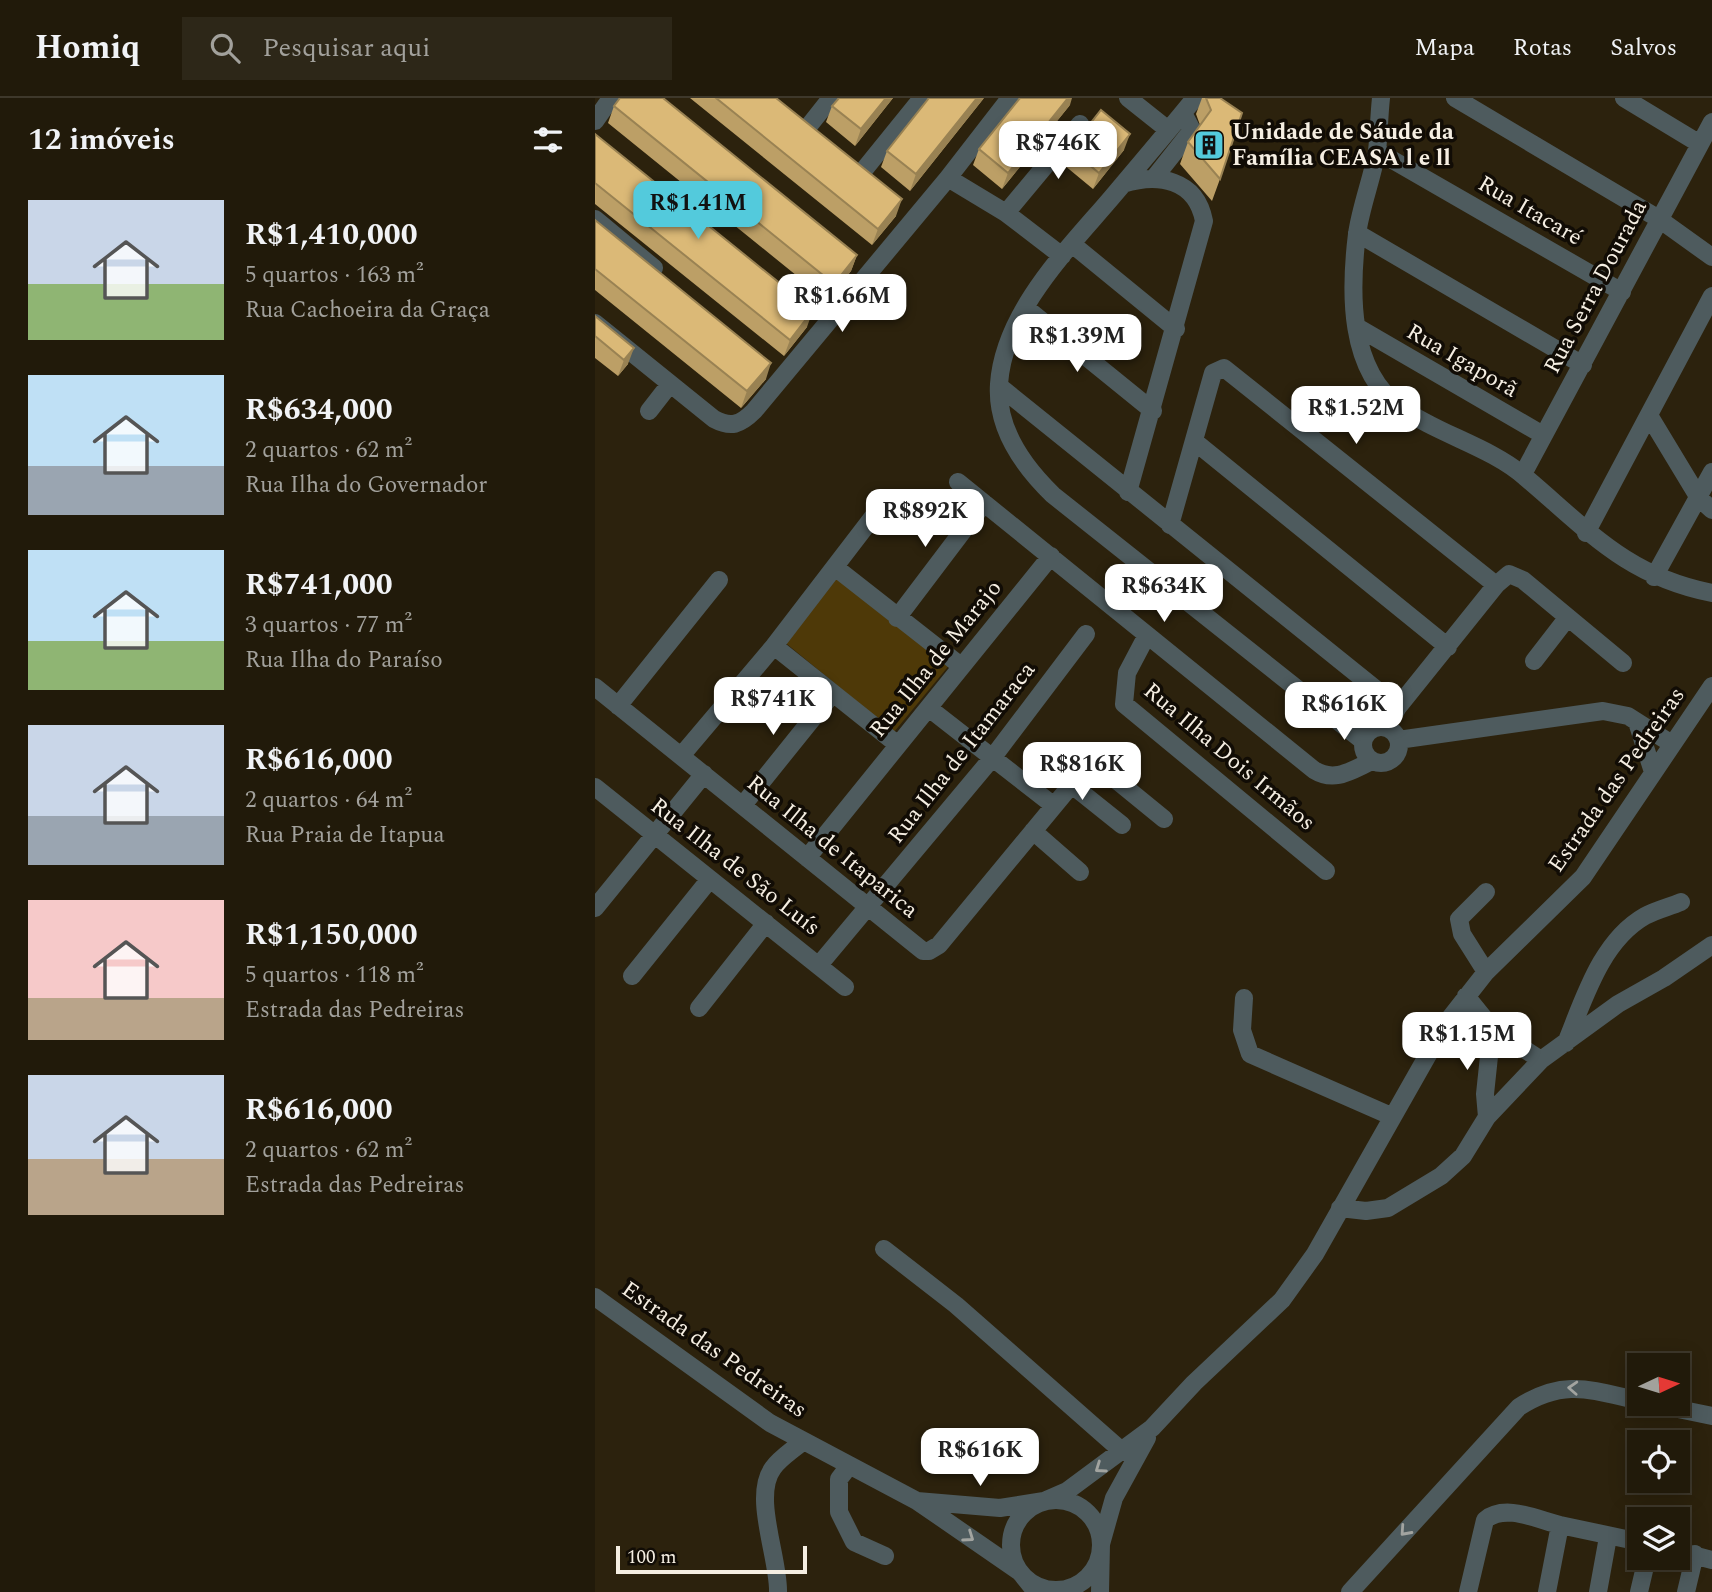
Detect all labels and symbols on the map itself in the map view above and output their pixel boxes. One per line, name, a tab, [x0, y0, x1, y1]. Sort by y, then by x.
place label: Unidade de Sáude da Família CEASA l e ll	[1232, 115, 1454, 176]
pin: R$746K	[1001, 122, 1115, 181]
building icon: Unidade de Sáude da Família CEASA l e ll	[1192, 128, 1226, 162]
street label: Rua Itacaré	[1471, 167, 1589, 255]
pin: R$1.41M	[633, 181, 763, 241]
street label: Rua Serra Dourada	[1535, 194, 1657, 380]
pin: R$1.66M	[777, 274, 907, 334]
pin: R$1.39M	[1012, 314, 1142, 374]
street label: Rua Igaporã	[1400, 315, 1524, 407]
pin: R$1.52M	[1291, 386, 1421, 446]
pin: R$892K	[868, 490, 982, 549]
pin: R$634K	[1107, 564, 1221, 624]
street label: Rua Ilha de Marajo	[861, 572, 1011, 746]
street label: Rua Ilha de Itamaraca	[880, 654, 1044, 852]
street label: Rua Ilha Dois Irmãos	[1135, 674, 1323, 840]
pin: R$741K	[716, 678, 830, 737]
street label: Estrada das Pedreiras	[1540, 680, 1694, 880]
pin: R$616K	[1287, 682, 1401, 742]
pin: R$816K	[1025, 742, 1139, 802]
street label: Rua Ilha de Itaparica	[739, 767, 925, 927]
street label: Rua Ilha de São Luís	[642, 789, 828, 945]
pin: R$1.15M	[1402, 1012, 1532, 1072]
street label: Estrada das Pedreiras	[614, 1273, 814, 1427]
north arrow	[1627, 1353, 1691, 1416]
one-way arrow	[1567, 1381, 1578, 1396]
pin: R$616K	[923, 1428, 1037, 1488]
one-way arrow	[1095, 1460, 1108, 1472]
one-way arrow	[1401, 1523, 1413, 1536]
one-way arrow	[961, 1528, 974, 1541]
scale bar	[616, 1543, 807, 1575]

